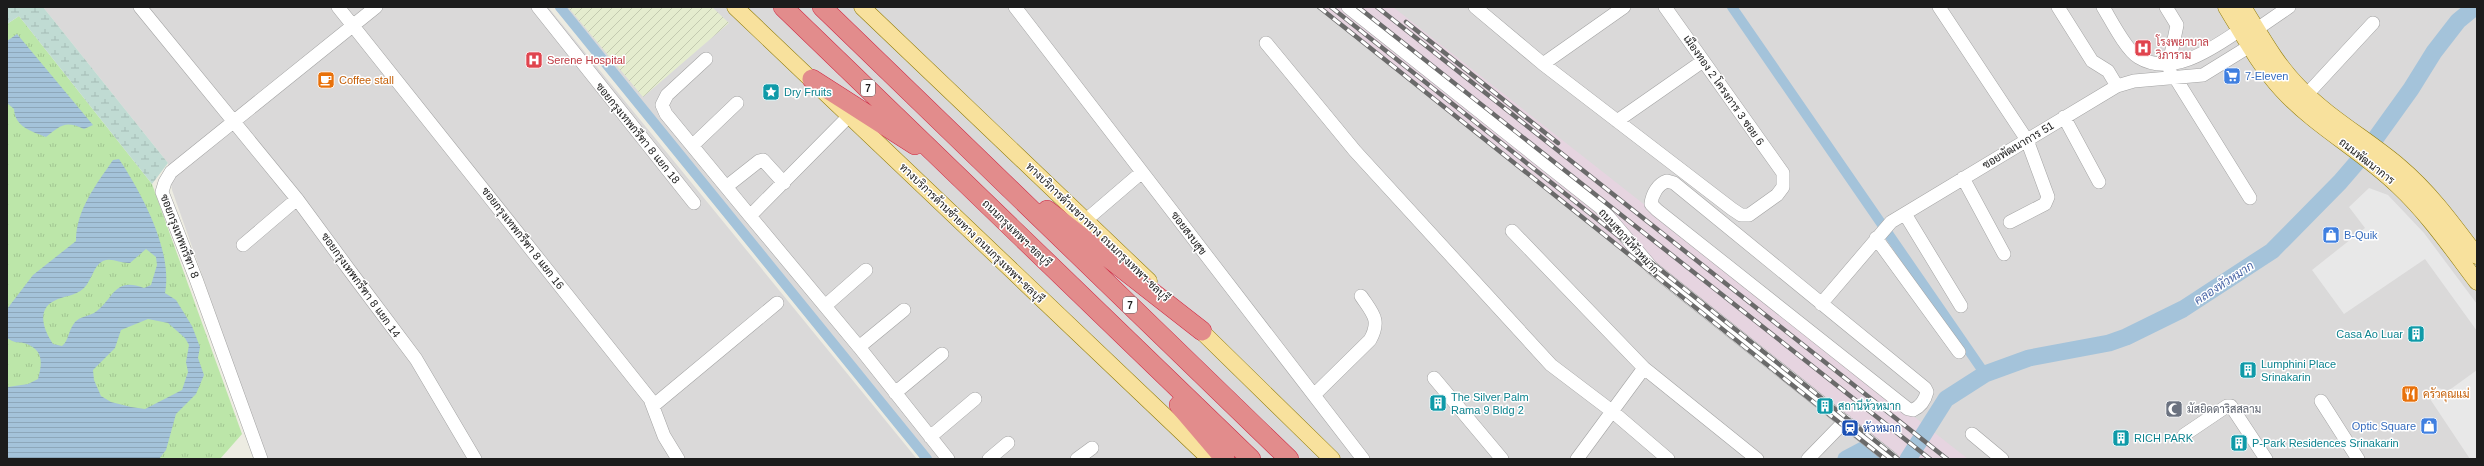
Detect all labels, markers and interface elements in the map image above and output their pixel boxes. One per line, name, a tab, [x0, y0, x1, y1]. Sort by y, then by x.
street label: เมืองทอง 2 โครงการ 3 ซอย 6	[1681, 32, 1768, 147]
place label: โรงพยาบาล วิภาราม	[2155, 34, 2209, 61]
hospital icon: โรงพยาบาล วิภาราม	[2133, 38, 2153, 58]
hospital icon: Serene Hospital	[524, 50, 544, 70]
place label: Serene Hospital	[547, 54, 625, 66]
supermarket icon: 7-Eleven	[2222, 66, 2242, 86]
cafe icon: Coffee stall	[316, 70, 336, 90]
place label: 7-Eleven	[2245, 70, 2288, 82]
place label: Coffee stall	[339, 74, 394, 86]
street label: ซอยกรุงเทพกรีฑา 8 แยก 18	[591, 79, 684, 188]
road number: 7	[861, 80, 875, 96]
place icon: Dry Fruits	[761, 82, 781, 102]
place label: Dry Fruits	[784, 86, 832, 98]
street label: ซอยพัฒนาการ 51	[1980, 118, 2056, 171]
street label: ถนนพัฒนาการ	[2337, 135, 2398, 186]
street label: ทางบริการด้านขวาทาง ถนนกรุงเทพฯ-ชลบุรี	[1022, 159, 1174, 306]
street label: ทางบริการด้านซ้ายทาง ถนนกรุงเทพฯ-ชลบุรี	[897, 160, 1047, 306]
street label: ซอยกรุงเทพกรีฑา 8 แยก 16	[477, 183, 568, 293]
street label: ซอยกรุงเทพกรีฑา 8	[156, 192, 203, 281]
street label: ถนนกรุงเทพฯ-ชลบุรี	[980, 197, 1054, 269]
street label: ถนนสถานีหัวหมาก	[1597, 205, 1663, 276]
street label: ซอยสงบสุข	[1166, 209, 1209, 259]
shop icon: B-Quik	[2321, 225, 2341, 245]
street label: ซอยกรุงเทพกรีฑา 8 แยก 14	[317, 229, 405, 341]
place label: B-Quik	[2344, 229, 2378, 241]
water label: คลองหัวหมาก	[2192, 259, 2256, 307]
road number: 7	[1123, 297, 1137, 313]
building icon: Casa Ao Luar	[2406, 324, 2426, 344]
place label: Casa Ao Luar	[2336, 328, 2403, 340]
place label: Lumphini Place Srinakarin	[2261, 358, 2336, 383]
building icon: Lumphini Place Srinakarin	[2238, 360, 2258, 380]
restaurant icon: ครัวคุณแม่	[2400, 384, 2420, 404]
place label: ครัวคุณแม่	[2423, 387, 2470, 403]
place label: The Silver Palm Rama 9 Bldg 2	[1451, 391, 1529, 416]
building icon: The Silver Palm Rama 9 Bldg 2	[1428, 393, 1448, 413]
building icon: สถานีหัวหมาก	[1815, 396, 1835, 416]
place label: สถานีหัวหมาก	[1838, 398, 1901, 412]
mosque icon: มัสยิดดาริสสลาม	[2164, 399, 2184, 419]
place label: มัสยิดดาริสสลาม	[2187, 402, 2261, 415]
shop icon: Optic Square	[2419, 416, 2439, 436]
station icon: หัวหมาก	[1840, 418, 1860, 438]
place label: Optic Square	[2352, 420, 2416, 432]
place label: หัวหมาก	[1863, 421, 1901, 434]
building icon: RICH PARK	[2111, 428, 2131, 448]
place label: RICH PARK	[2134, 432, 2194, 444]
building icon: P-Park Residences Srinakarin	[2229, 433, 2249, 453]
place label: P-Park Residences Srinakarin	[2252, 437, 2399, 449]

